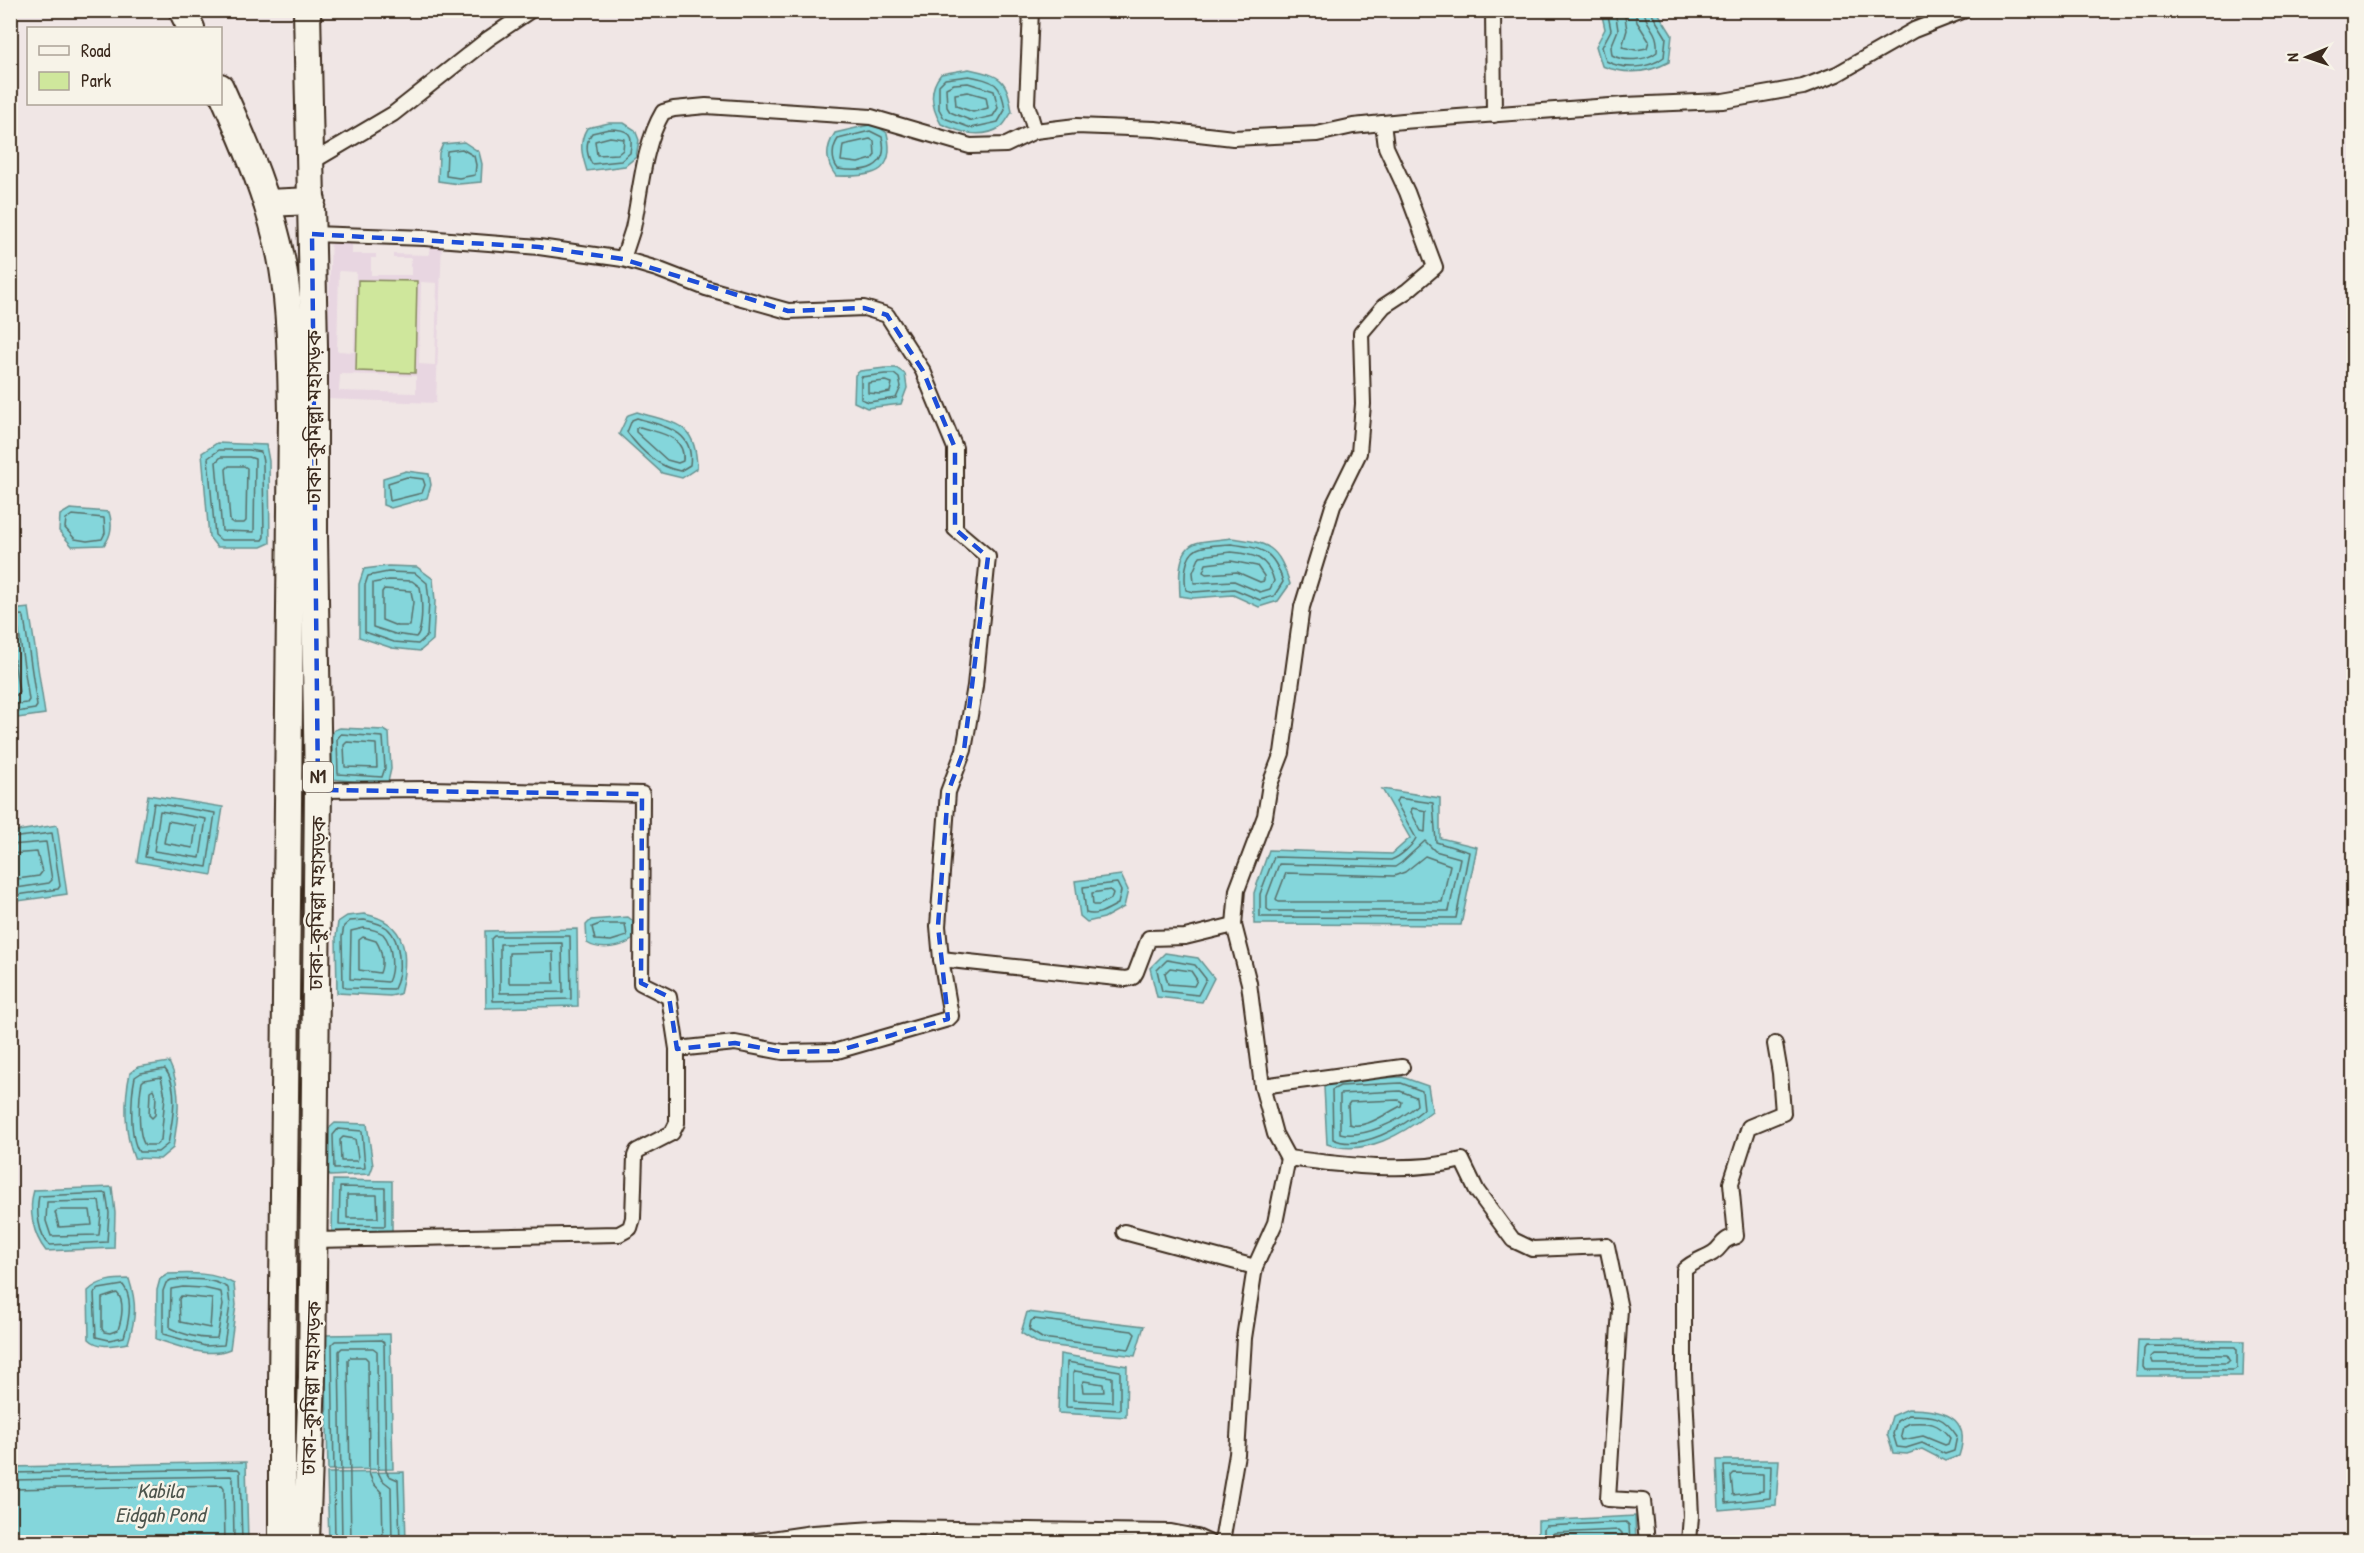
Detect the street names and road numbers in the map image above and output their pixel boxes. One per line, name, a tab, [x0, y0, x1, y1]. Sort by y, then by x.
street label: ঢাকা–কুমিল্লা মহাসড়ক	[300, 329, 327, 505]
road number: N1	[303, 762, 333, 792]
street label: ঢাকা–কুমিল্লা মহাসড়ক	[301, 815, 332, 991]
street label: ঢাকা–কুমিল্লা মহাসড়ক	[294, 1300, 327, 1476]

